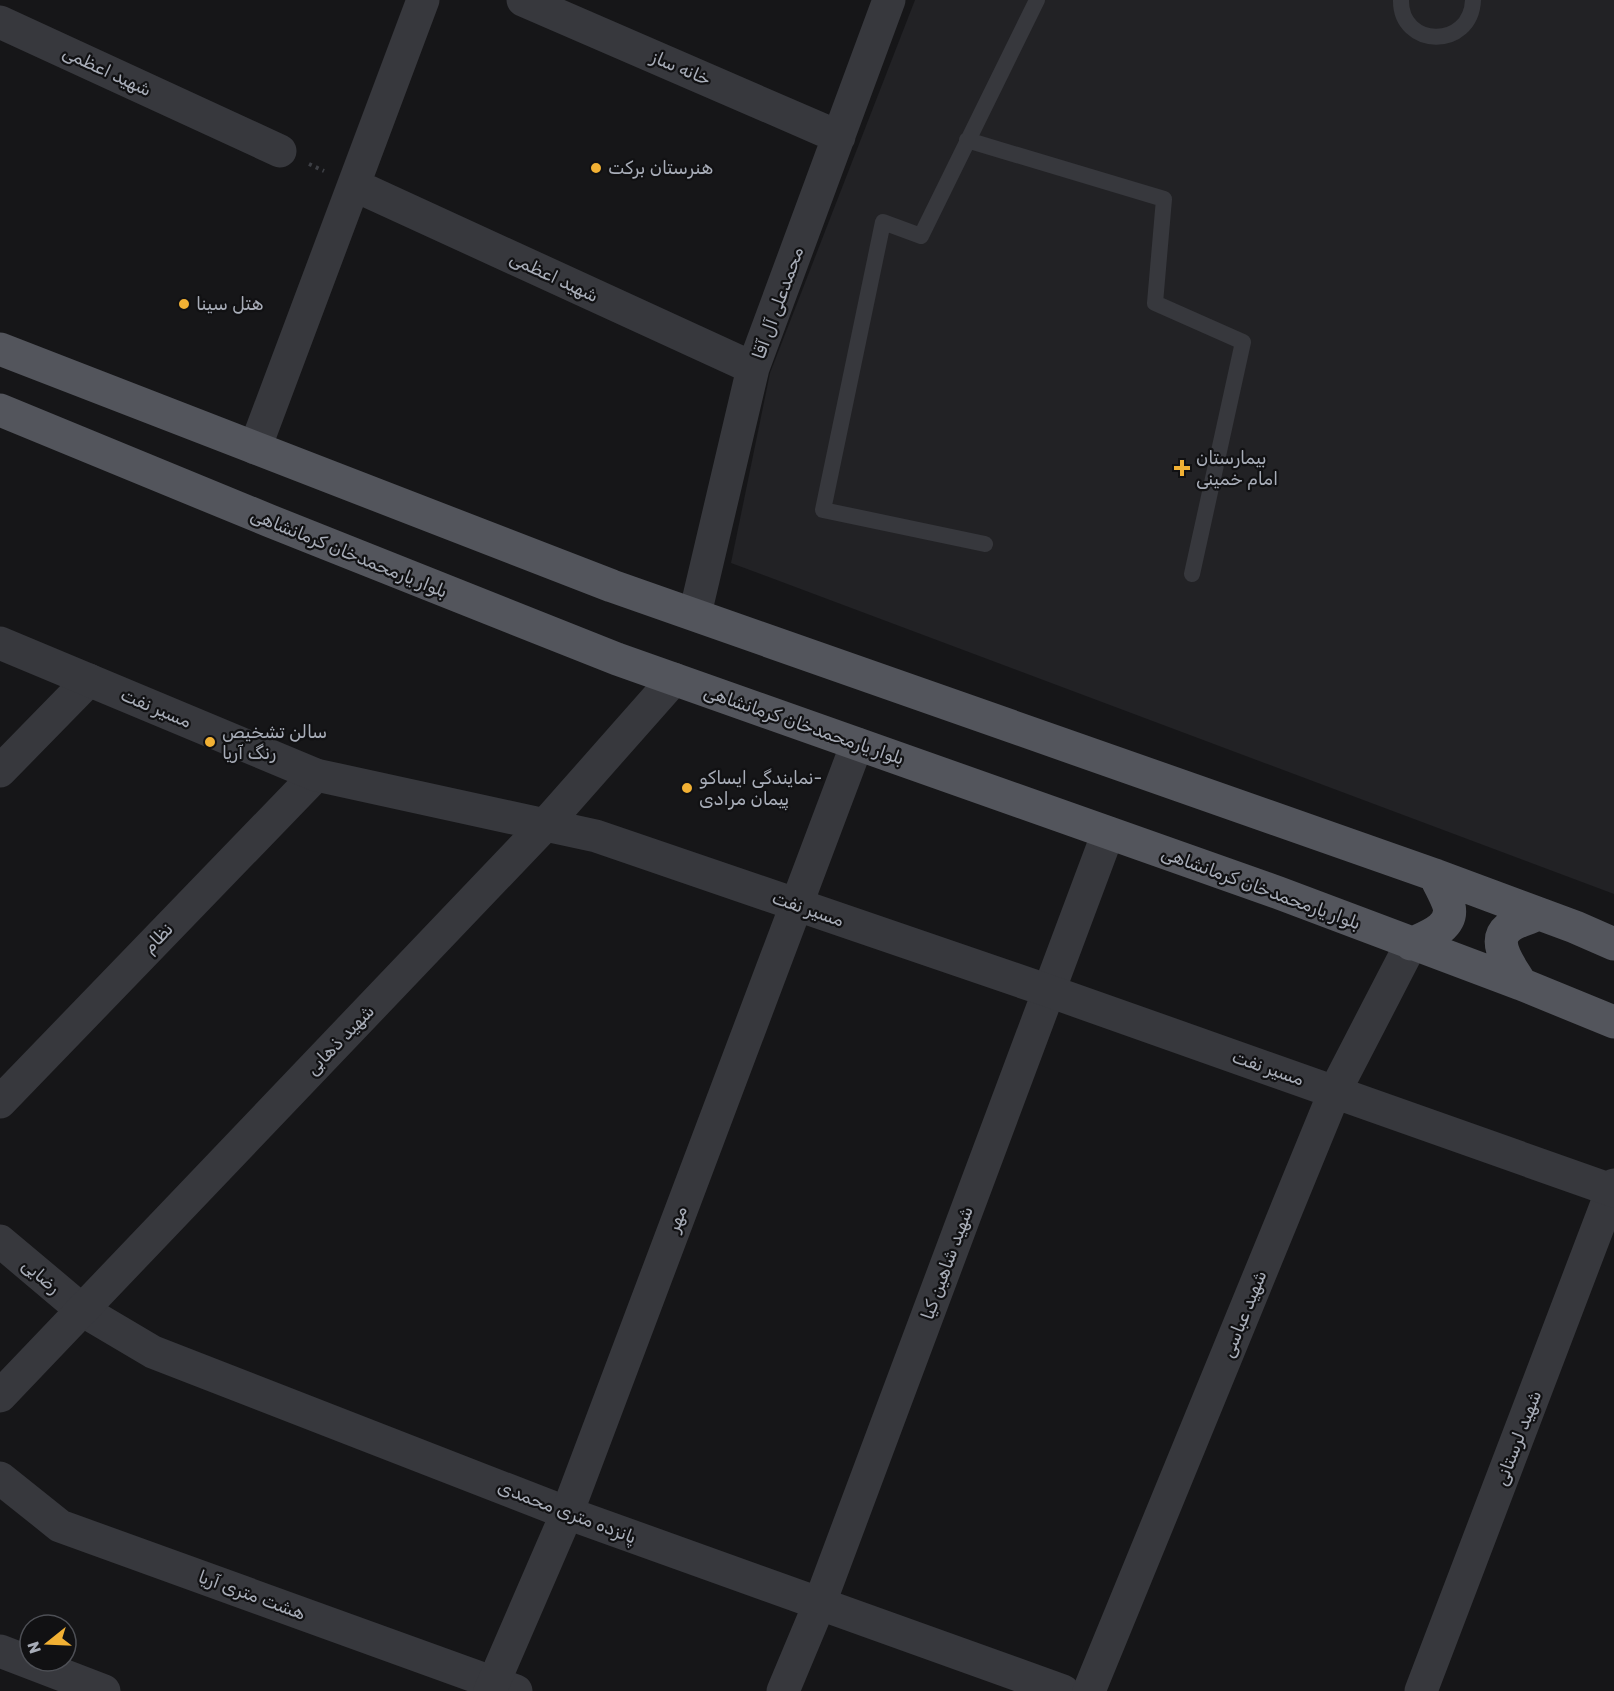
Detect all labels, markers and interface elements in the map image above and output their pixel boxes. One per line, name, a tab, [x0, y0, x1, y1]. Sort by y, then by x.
street label: شهید اعظمی	[59, 41, 155, 101]
street label: خانه ساز	[647, 45, 714, 90]
place label: هنرستان برکت	[608, 157, 713, 179]
marker: هنرستان برکت	[589, 161, 603, 175]
street label: محمدعلی آل آقا	[748, 244, 808, 362]
street label: شهید اعظمی	[506, 247, 602, 307]
place label: هتل سینا	[196, 293, 263, 315]
marker: هتل سینا	[177, 297, 191, 311]
place label: بیمارستان امام خمینی	[1196, 447, 1278, 490]
marker: بیمارستان امام خمینی	[1173, 459, 1191, 477]
street label: بلوار یارمحمدخان کرمانشاهی	[247, 503, 451, 603]
street label: بلوار یارمحمدخان کرمانشاهی	[701, 680, 907, 770]
street label: مسیر نفت	[117, 683, 195, 733]
place label: سالن تشخیص رنگ آریا	[222, 721, 327, 764]
marker: سالن تشخیص رنگ آریا	[203, 735, 217, 749]
place label: نمایندگی ایساکو- پیمان مرادی	[699, 767, 822, 811]
marker: نمایندگی ایساکو- پیمان مرادی	[680, 781, 694, 795]
street label: بلوار یارمحمدخان کرمانشاهی	[1158, 842, 1364, 934]
street label: مسیر نفت	[769, 886, 847, 932]
street label: نظام	[138, 918, 178, 958]
street label: شهید ذهابی	[301, 1000, 379, 1080]
street label: مسیر نفت	[1229, 1045, 1307, 1091]
street label: مهر	[662, 1203, 692, 1236]
street label: شهید شاهین کیا	[916, 1203, 978, 1323]
street label: رضایی	[17, 1254, 65, 1298]
street label: شهید عباسی	[1216, 1267, 1272, 1361]
street label: شهید لرستانی	[1490, 1387, 1546, 1489]
street label: پانزده متری محمدی	[494, 1475, 639, 1549]
street label: هشت متری آریا	[195, 1565, 309, 1625]
north arrow	[18, 1613, 78, 1673]
text: N	[23, 1639, 45, 1656]

